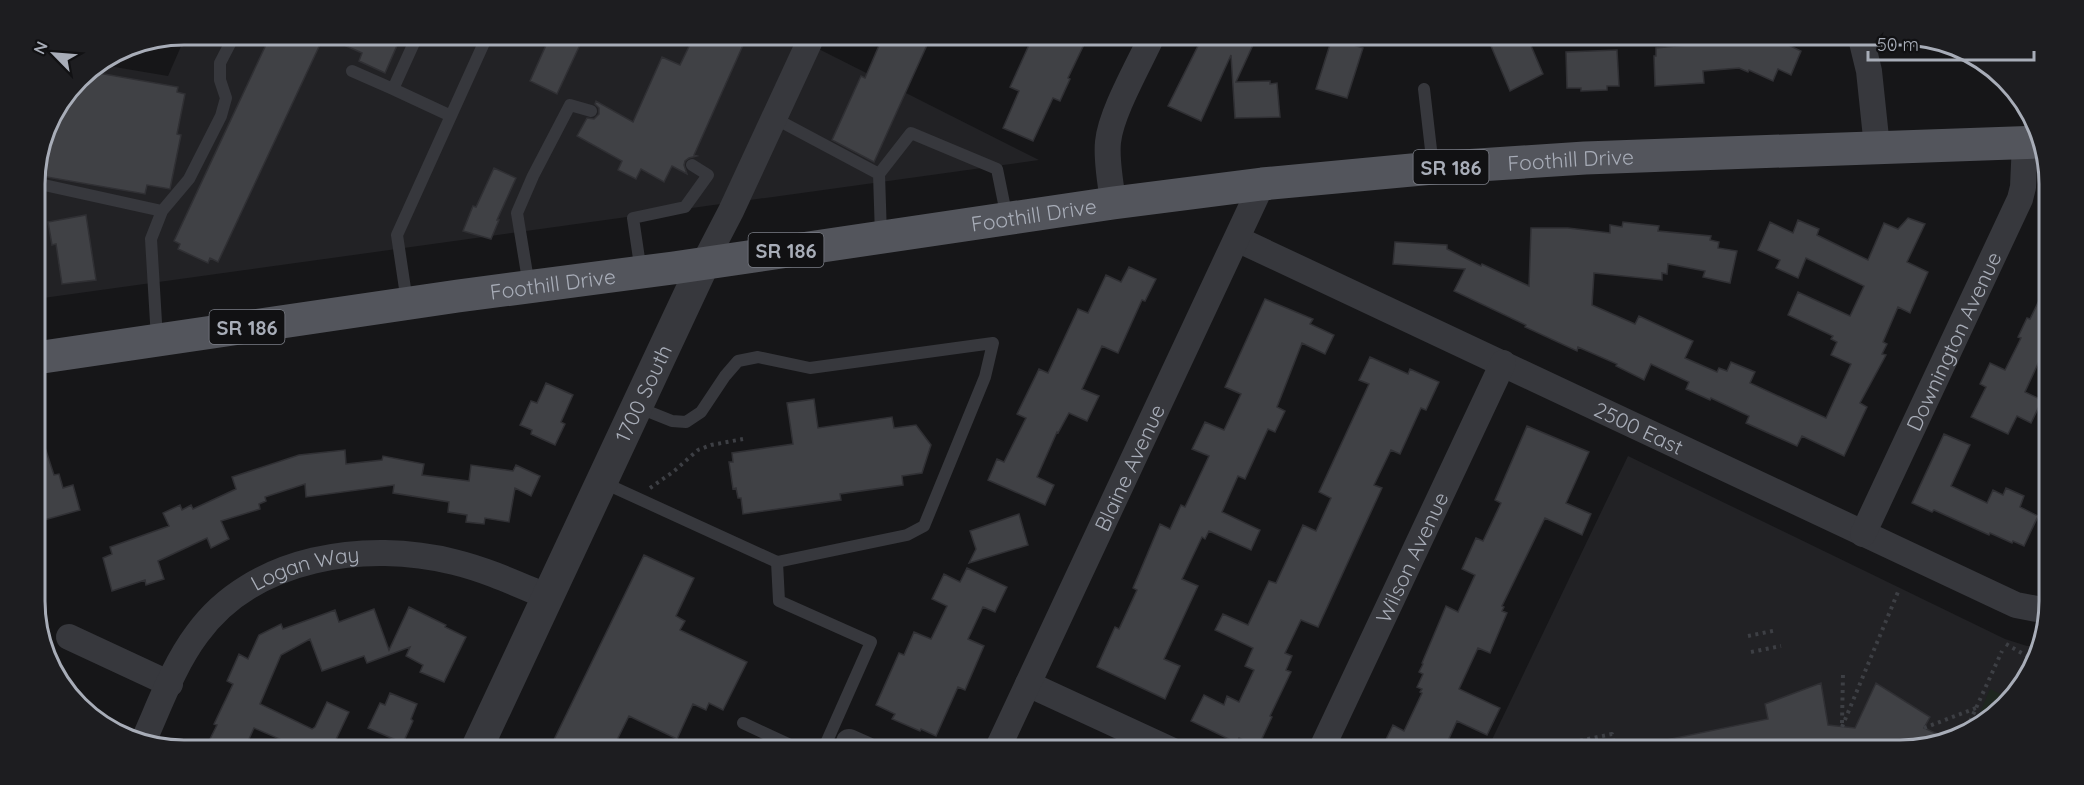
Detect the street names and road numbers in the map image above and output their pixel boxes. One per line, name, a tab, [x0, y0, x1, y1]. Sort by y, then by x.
street label: Foothill Drive	[1507, 143, 1634, 176]
road number: SR 186	[1414, 150, 1488, 184]
street label: Foothill Drive	[969, 193, 1098, 237]
road number: SR 186	[748, 233, 824, 267]
street label: Downington Avenue	[1900, 247, 2007, 435]
street label: Foothill Drive	[488, 263, 617, 305]
road number: SR 186	[210, 310, 284, 344]
street label: 1700 South	[609, 340, 677, 446]
street label: 2500 East	[1590, 396, 1688, 460]
street label: Blaine Avenue	[1088, 400, 1170, 535]
street label: Wilson Avenue	[1370, 488, 1454, 627]
street label: Logan Way	[246, 541, 360, 596]

